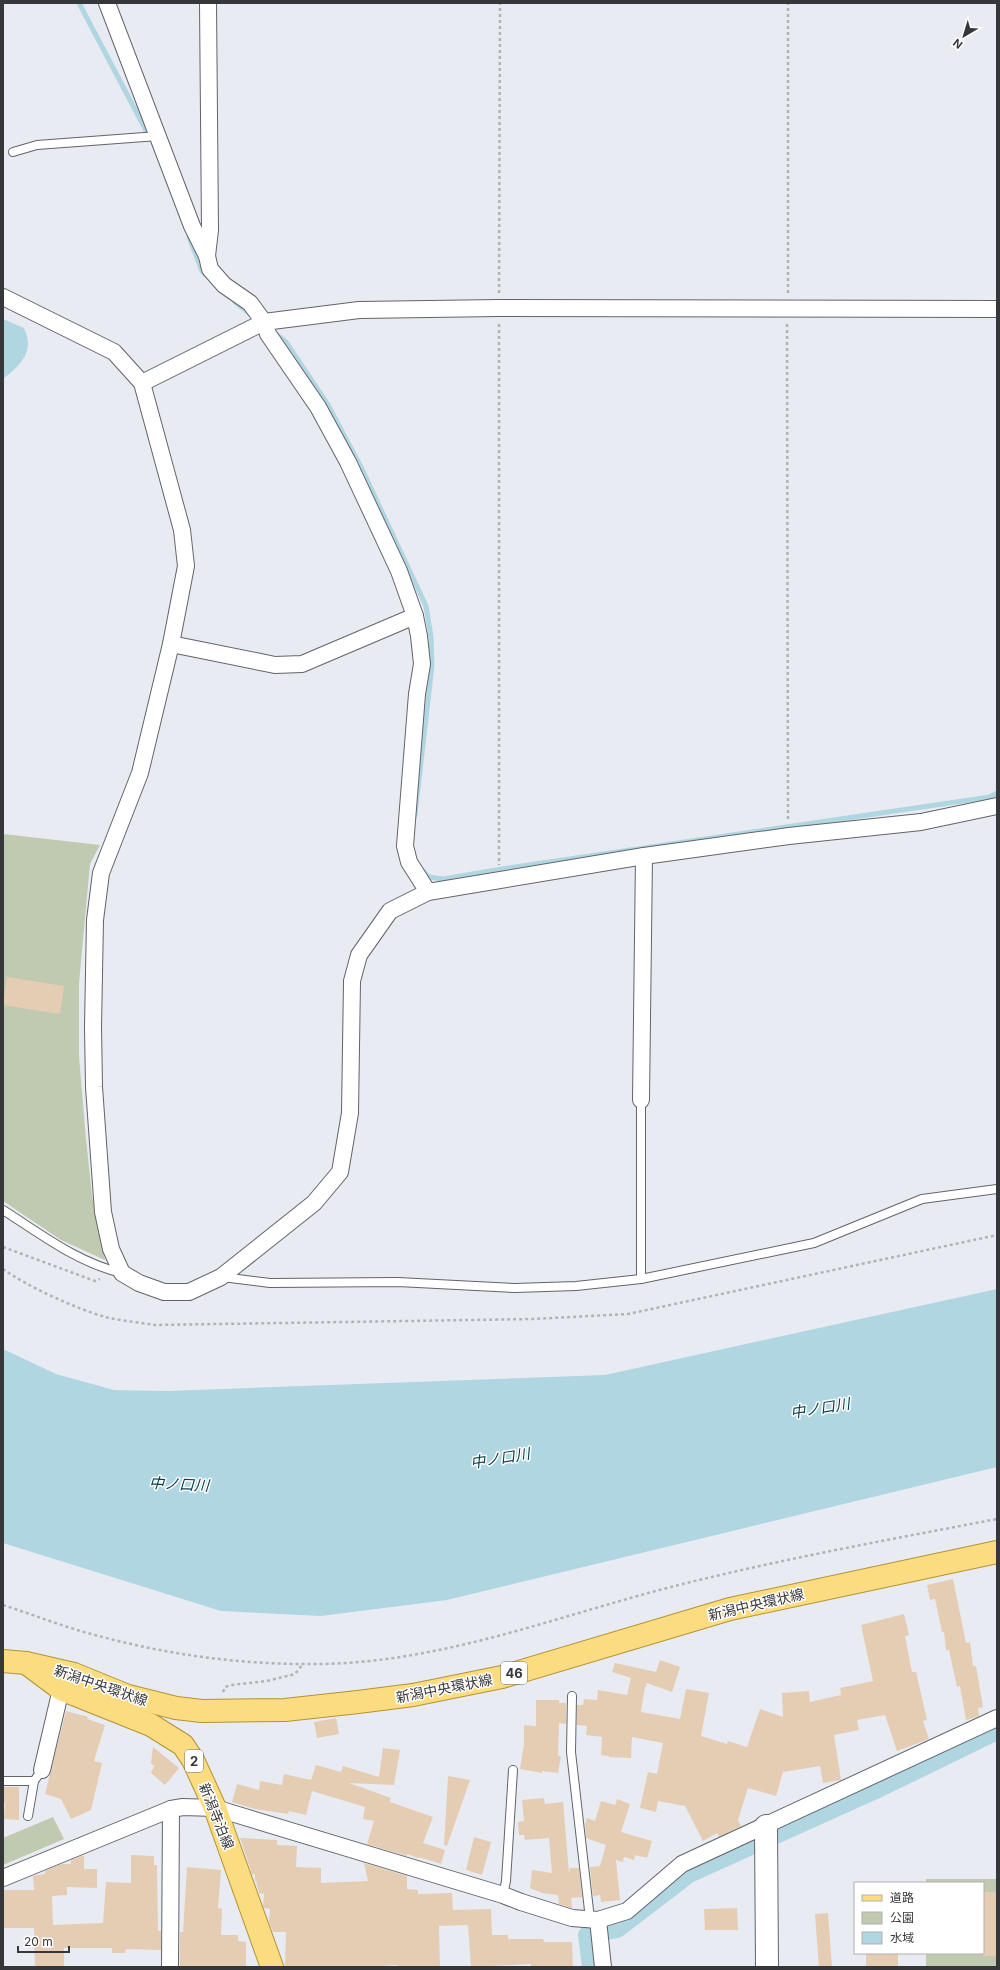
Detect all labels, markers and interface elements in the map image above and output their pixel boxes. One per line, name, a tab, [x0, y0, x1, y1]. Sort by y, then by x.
north arrow	[944, 16, 984, 56]
text: N	[950, 36, 965, 52]
water label: 中ノ口川	[789, 1394, 853, 1422]
water label: 中ノ口川	[469, 1444, 533, 1472]
water label: 中ノ口川	[149, 1473, 211, 1495]
street label: 新潟中央環状線	[706, 1585, 806, 1623]
street label: 新潟中央環状線	[52, 1661, 150, 1709]
road number: 46	[501, 1662, 527, 1684]
street label: 新潟中央環状線	[394, 1670, 494, 1706]
road number: 2	[185, 1750, 203, 1772]
street label: 新潟寺泊線	[196, 1780, 238, 1852]
legend	[854, 1882, 984, 1954]
text: 道路	[890, 1890, 914, 1905]
text: 公園	[890, 1910, 914, 1925]
scale bar	[18, 1928, 69, 1954]
text: 水域	[890, 1930, 914, 1945]
text: 20 m	[24, 1934, 53, 1949]

